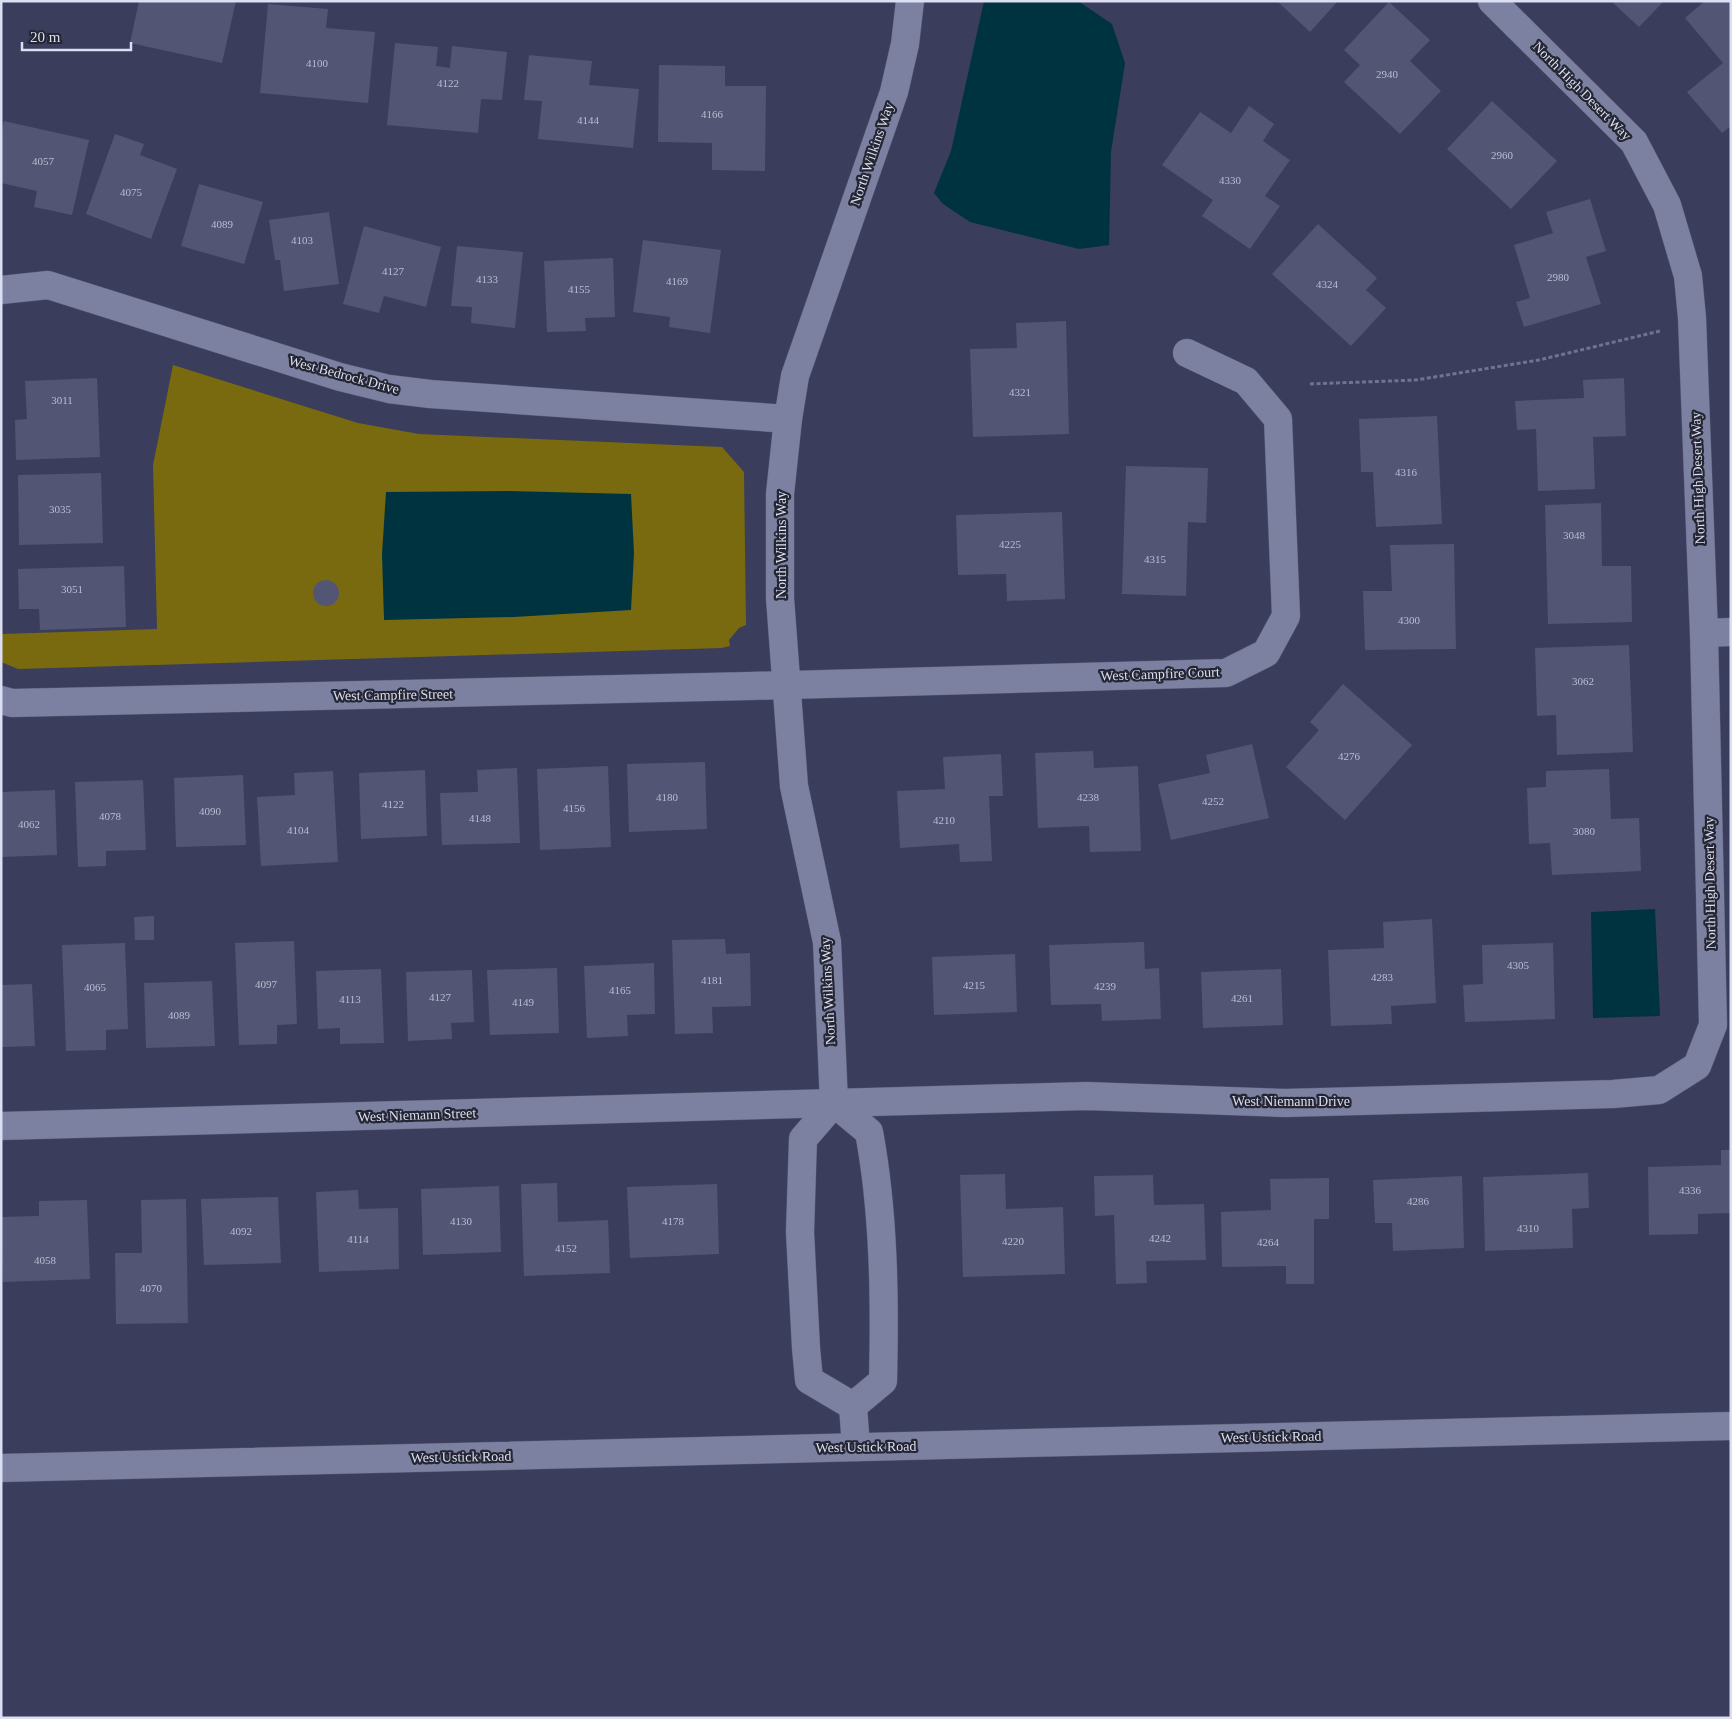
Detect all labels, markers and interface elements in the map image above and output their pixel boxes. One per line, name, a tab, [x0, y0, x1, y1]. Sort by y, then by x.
scale bar	[22, 20, 131, 52]
text: 20 m	[30, 29, 61, 45]
street label: North High Desert Way	[1530, 39, 1634, 143]
house number: 4100	[306, 57, 329, 69]
house number: 2940	[1376, 68, 1399, 80]
house number: 4122	[437, 77, 459, 89]
street label: North Wilkins Way	[847, 100, 897, 208]
house number: 4166	[701, 108, 724, 120]
house number: 4144	[577, 114, 600, 126]
house number: 2960	[1491, 149, 1514, 161]
house number: 4057	[32, 155, 55, 167]
house number: 4330	[1219, 174, 1242, 186]
house number: 4075	[120, 186, 143, 198]
house number: 4089	[211, 218, 234, 230]
house number: 4103	[291, 234, 314, 246]
house number: 4127	[382, 265, 405, 277]
house number: 2980	[1547, 271, 1570, 283]
house number: 4133	[476, 273, 499, 285]
house number: 4169	[666, 275, 689, 287]
house number: 4324	[1316, 278, 1339, 290]
house number: 4155	[568, 283, 591, 295]
street label: West Bedrock Drive	[287, 353, 401, 397]
house number: 4321	[1009, 386, 1031, 398]
house number: 3011	[51, 394, 73, 406]
street label: North High Desert Way	[1688, 411, 1708, 545]
house number: 4316	[1395, 466, 1418, 478]
street label: North Wilkins Way	[774, 491, 789, 599]
house number: 3035	[49, 503, 72, 515]
house number: 3048	[1563, 529, 1586, 541]
house number: 4225	[999, 538, 1022, 550]
house number: 4315	[1144, 553, 1167, 565]
house number: 3051	[61, 583, 83, 595]
house number: 4300	[1398, 614, 1421, 626]
street label: West Campfire Court	[1100, 664, 1220, 684]
house number: 3062	[1572, 675, 1594, 687]
street label: West Campfire Street	[333, 686, 453, 704]
house number: 4276	[1338, 750, 1361, 762]
house number: 4180	[656, 791, 679, 803]
house number: 4238	[1077, 791, 1100, 803]
house number: 4252	[1202, 795, 1224, 807]
house number: 4122	[382, 798, 404, 810]
house number: 4156	[563, 802, 586, 814]
house number: 4090	[199, 805, 222, 817]
house number: 4078	[99, 810, 122, 822]
house number: 4148	[469, 812, 492, 824]
house number: 4210	[933, 814, 956, 826]
street label: North High Desert Way	[1701, 816, 1719, 950]
house number: 4062	[18, 818, 40, 830]
house number: 4104	[287, 824, 310, 836]
house number: 3080	[1573, 825, 1596, 837]
street label: North Wilkins Way	[818, 937, 838, 1045]
house number: 4305	[1507, 959, 1530, 971]
house number: 4283	[1371, 971, 1394, 983]
house number: 4181	[701, 974, 723, 986]
house number: 4097	[255, 978, 278, 990]
house number: 4215	[963, 979, 986, 991]
house number: 4239	[1094, 980, 1117, 992]
house number: 4065	[84, 981, 107, 993]
house number: 4165	[609, 984, 632, 996]
house number: 4127	[429, 991, 452, 1003]
house number: 4261	[1231, 992, 1253, 1004]
house number: 4113	[339, 993, 361, 1005]
house number: 4149	[512, 996, 535, 1008]
house number: 4089	[168, 1009, 191, 1021]
street label: West Niemann Drive	[1232, 1094, 1350, 1109]
street label: West Niemann Street	[357, 1105, 477, 1125]
house number: 4336	[1679, 1184, 1702, 1196]
house number: 4286	[1407, 1195, 1430, 1207]
house number: 4130	[450, 1215, 473, 1227]
house number: 4178	[662, 1215, 685, 1227]
house number: 4310	[1517, 1222, 1540, 1234]
house number: 4092	[230, 1225, 252, 1237]
house number: 4242	[1149, 1232, 1171, 1244]
house number: 4114	[347, 1233, 369, 1245]
house number: 4220	[1002, 1235, 1025, 1247]
house number: 4264	[1257, 1236, 1280, 1248]
house number: 4152	[555, 1242, 577, 1254]
house number: 4058	[34, 1254, 57, 1266]
house number: 4070	[140, 1282, 163, 1294]
street label: West Ustick Road	[1221, 1429, 1321, 1445]
street label: West Ustick Road	[816, 1439, 916, 1455]
street label: West Ustick Road	[411, 1449, 511, 1465]

